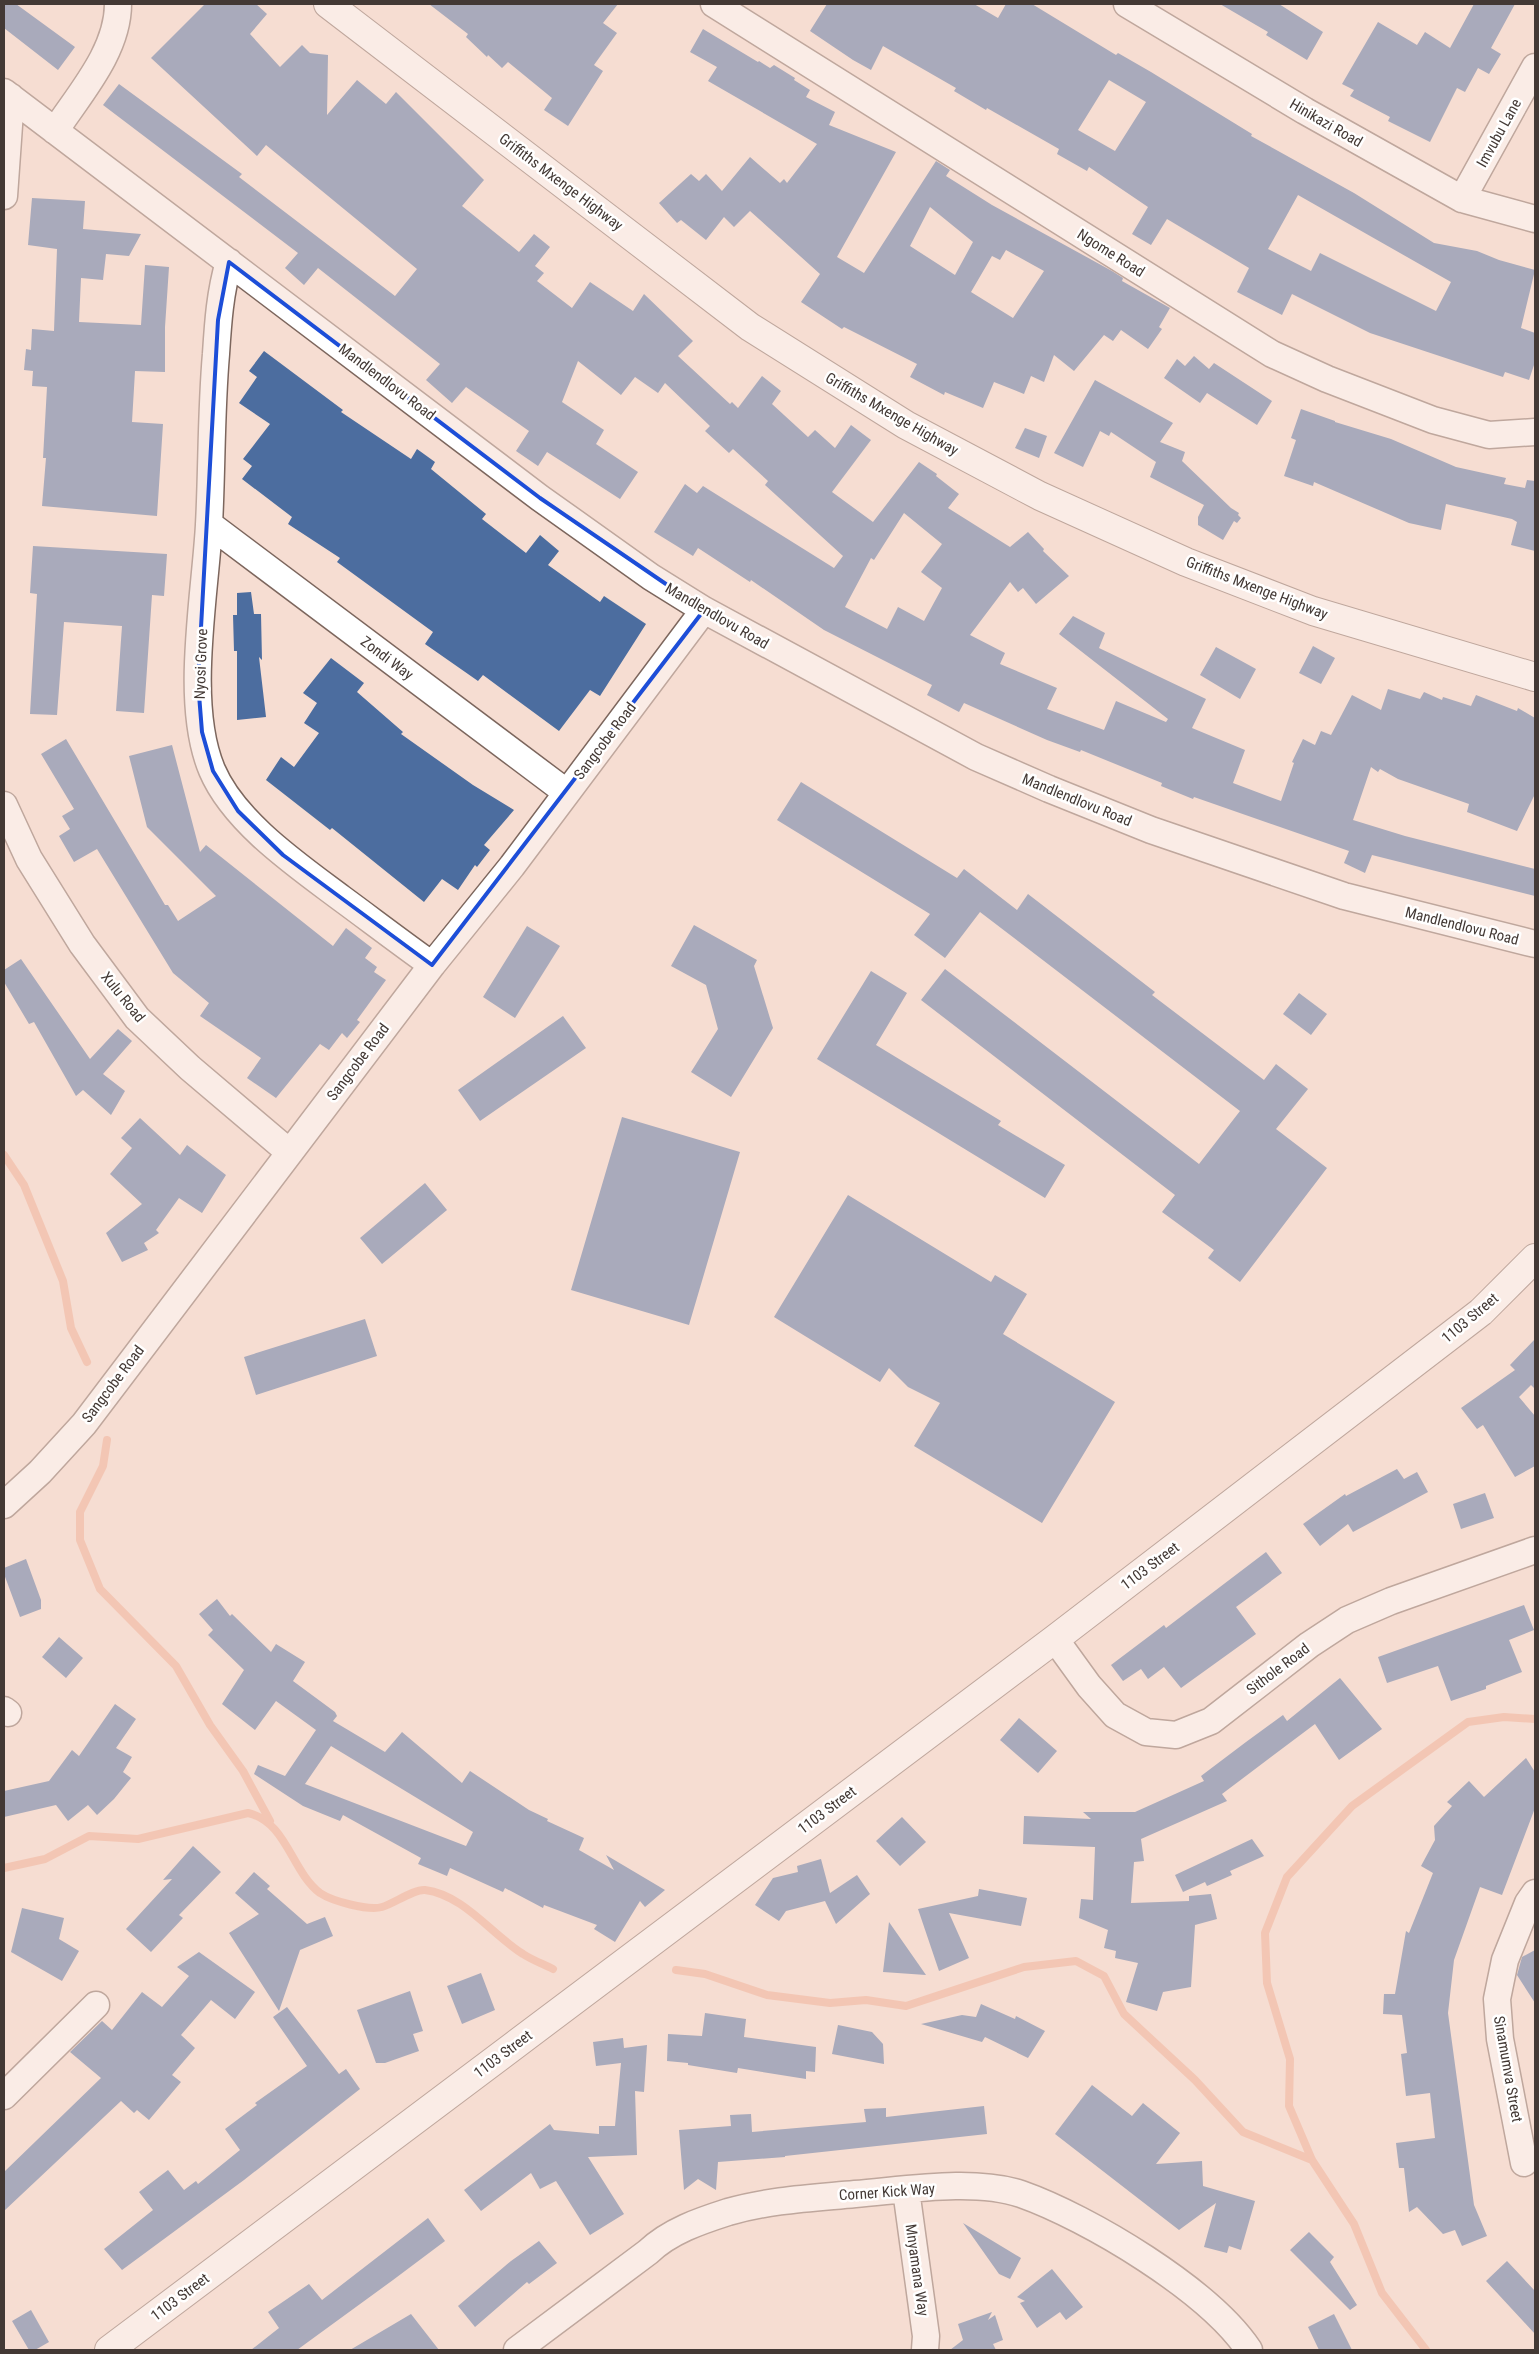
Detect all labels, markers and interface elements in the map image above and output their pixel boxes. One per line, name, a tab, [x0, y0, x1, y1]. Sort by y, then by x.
street label: Hinikazi Road	[1286, 95, 1366, 151]
street label: Imvubu Lane	[1473, 96, 1525, 170]
street label: Griffiths Mxenge Highway	[496, 130, 626, 234]
street label: Ngome Road	[1074, 225, 1148, 281]
street label: Mandlendlovu Road	[335, 340, 439, 424]
street label: Griffiths Mxenge Highway	[822, 369, 962, 459]
street label: Griffiths Mxenge Highway	[1184, 553, 1330, 623]
street label: Mandlendlovu Road	[662, 579, 772, 653]
street label: Nyosi Grove	[191, 628, 211, 700]
street label: Zondi Way	[357, 632, 417, 684]
street label: Sangcobe Road	[570, 699, 640, 783]
street label: Mandlendlovu Road	[1020, 770, 1134, 830]
street label: Mandlendlovu Road	[1403, 903, 1521, 949]
street label: Xulu Road	[97, 968, 149, 1026]
street label: Sangcobe Road	[323, 1020, 393, 1104]
street label: 1103 Street	[1438, 1289, 1502, 1347]
street label: Sangcobe Road	[78, 1342, 148, 1426]
street label: 1103 Street	[1117, 1538, 1183, 1594]
street label: Sithole Road	[1243, 1639, 1313, 1699]
street label: 1103 Street	[794, 1782, 860, 1838]
street label: Sinamumva Street	[1490, 2014, 1526, 2124]
street label: 1103 Street	[470, 2026, 536, 2082]
street label: Corner Kick Way	[838, 2180, 936, 2204]
street label: Mnyamana Way	[902, 2223, 932, 2317]
street label: 1103 Street	[147, 2269, 213, 2325]

